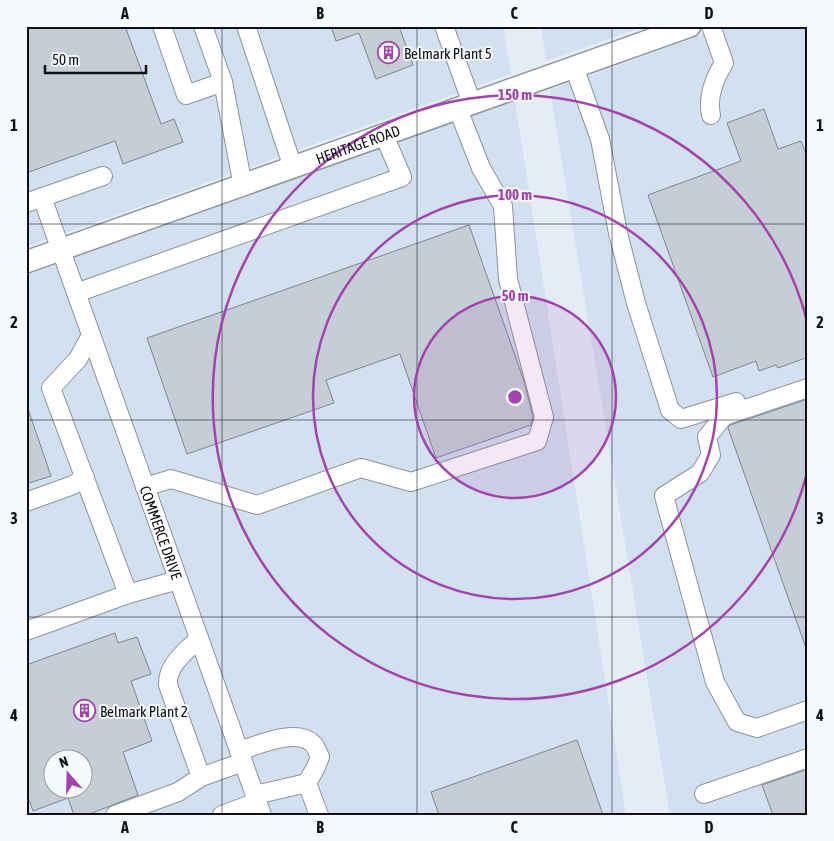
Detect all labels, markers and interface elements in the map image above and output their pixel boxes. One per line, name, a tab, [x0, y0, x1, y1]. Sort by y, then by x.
text: A	[120, 4, 129, 22]
text: B	[316, 4, 324, 22]
text: C	[510, 4, 518, 22]
text: D	[705, 4, 714, 22]
building icon: Belmark Plant 5	[376, 41, 400, 65]
scale bar	[45, 42, 146, 74]
place label: Belmark Plant 5	[404, 45, 492, 62]
text: 50 m	[52, 51, 79, 68]
text: 150 m	[498, 86, 532, 103]
text: 1	[10, 116, 18, 134]
text: 1	[816, 116, 824, 134]
street label: HERITAGE ROAD	[313, 121, 402, 167]
text: 100 m	[498, 186, 532, 203]
text: 50 m	[502, 287, 529, 304]
text: 2	[10, 313, 18, 331]
text: 2	[816, 313, 824, 331]
centre of rings	[506, 388, 524, 406]
street label: COMMERCE DRIVE	[137, 483, 186, 582]
text: 3	[10, 509, 18, 527]
text: 3	[816, 509, 824, 527]
building icon: Belmark Plant 2	[72, 699, 96, 723]
place label: Belmark Plant 2	[100, 703, 188, 720]
text: 4	[9, 706, 18, 724]
text: 4	[815, 706, 824, 724]
north arrow	[42, 748, 92, 798]
text: N	[57, 753, 70, 771]
text: A	[120, 818, 129, 836]
text: B	[316, 818, 324, 836]
text: C	[510, 818, 518, 836]
text: D	[705, 818, 714, 836]

